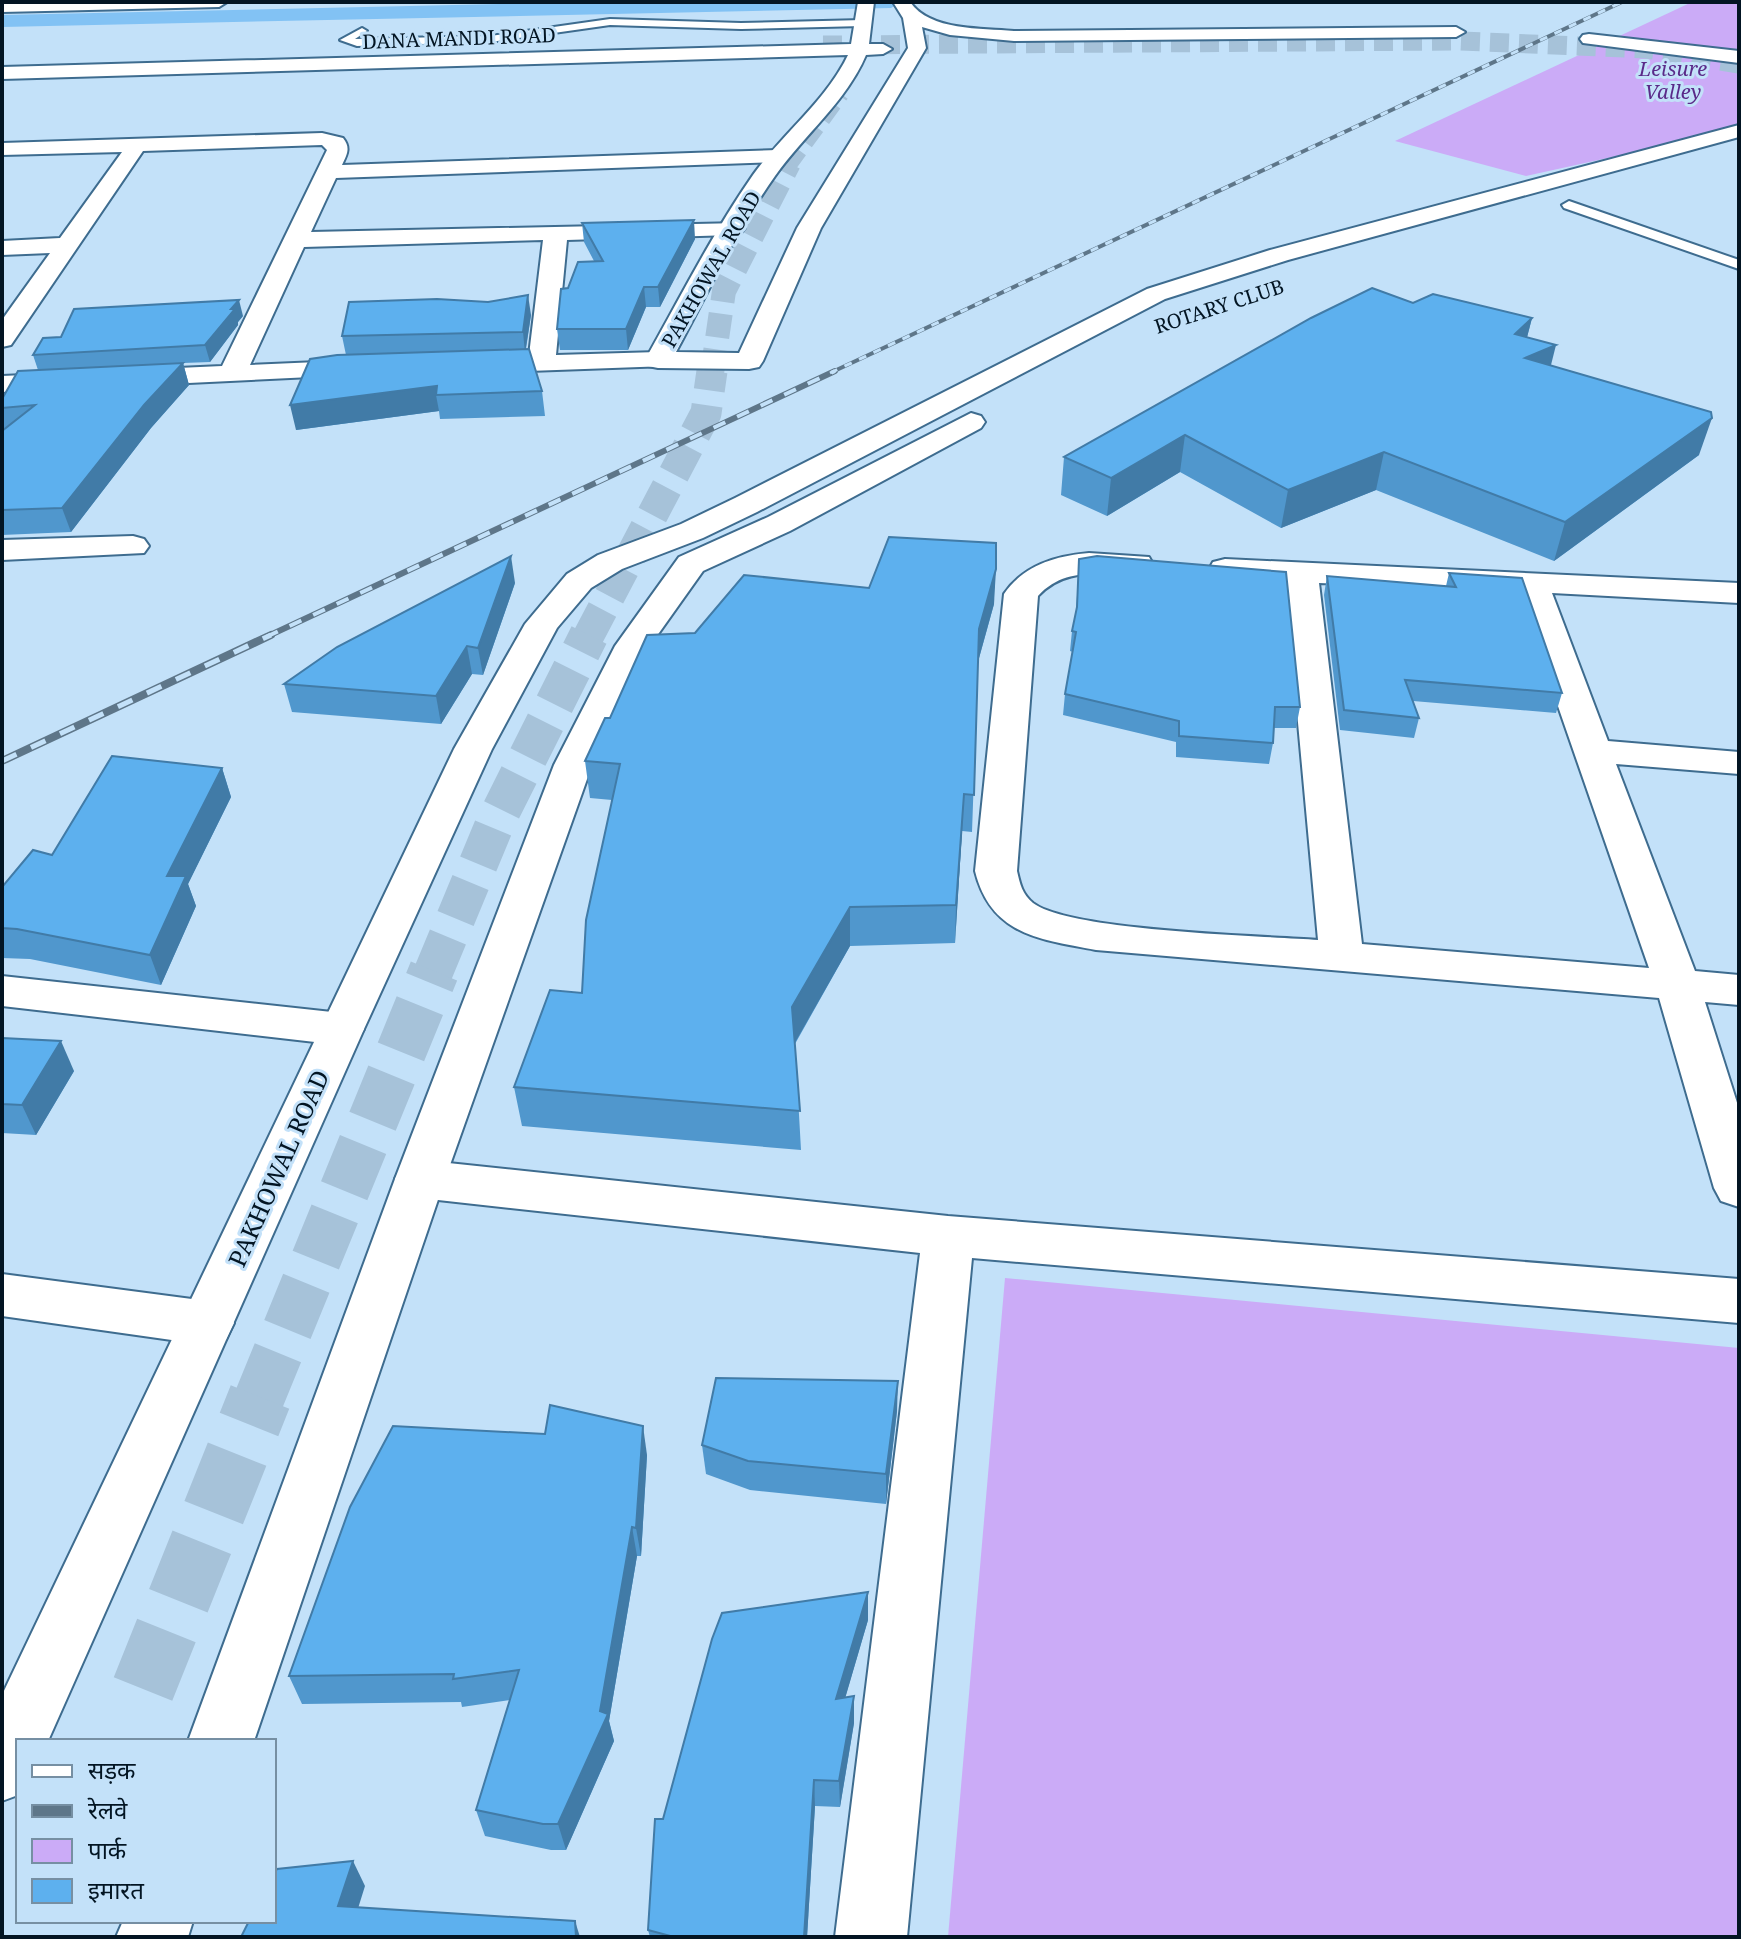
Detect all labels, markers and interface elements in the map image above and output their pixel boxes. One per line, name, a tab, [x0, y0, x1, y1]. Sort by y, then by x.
street label: DANA MANDI ROAD	[362, 21, 556, 55]
park label: Leisure Valley	[1638, 55, 1707, 105]
street label: PAKHOWAL ROAD	[655, 186, 767, 352]
street label: ROTARY CLUB	[1151, 272, 1287, 340]
street label: PAKHOWAL ROAD	[220, 1064, 336, 1272]
legend	[16, 1739, 276, 1923]
text: सड़क	[88, 1753, 136, 1786]
text: रेलवे	[87, 1793, 128, 1826]
text: पार्क	[88, 1833, 127, 1866]
text: इमारत	[88, 1873, 145, 1906]

